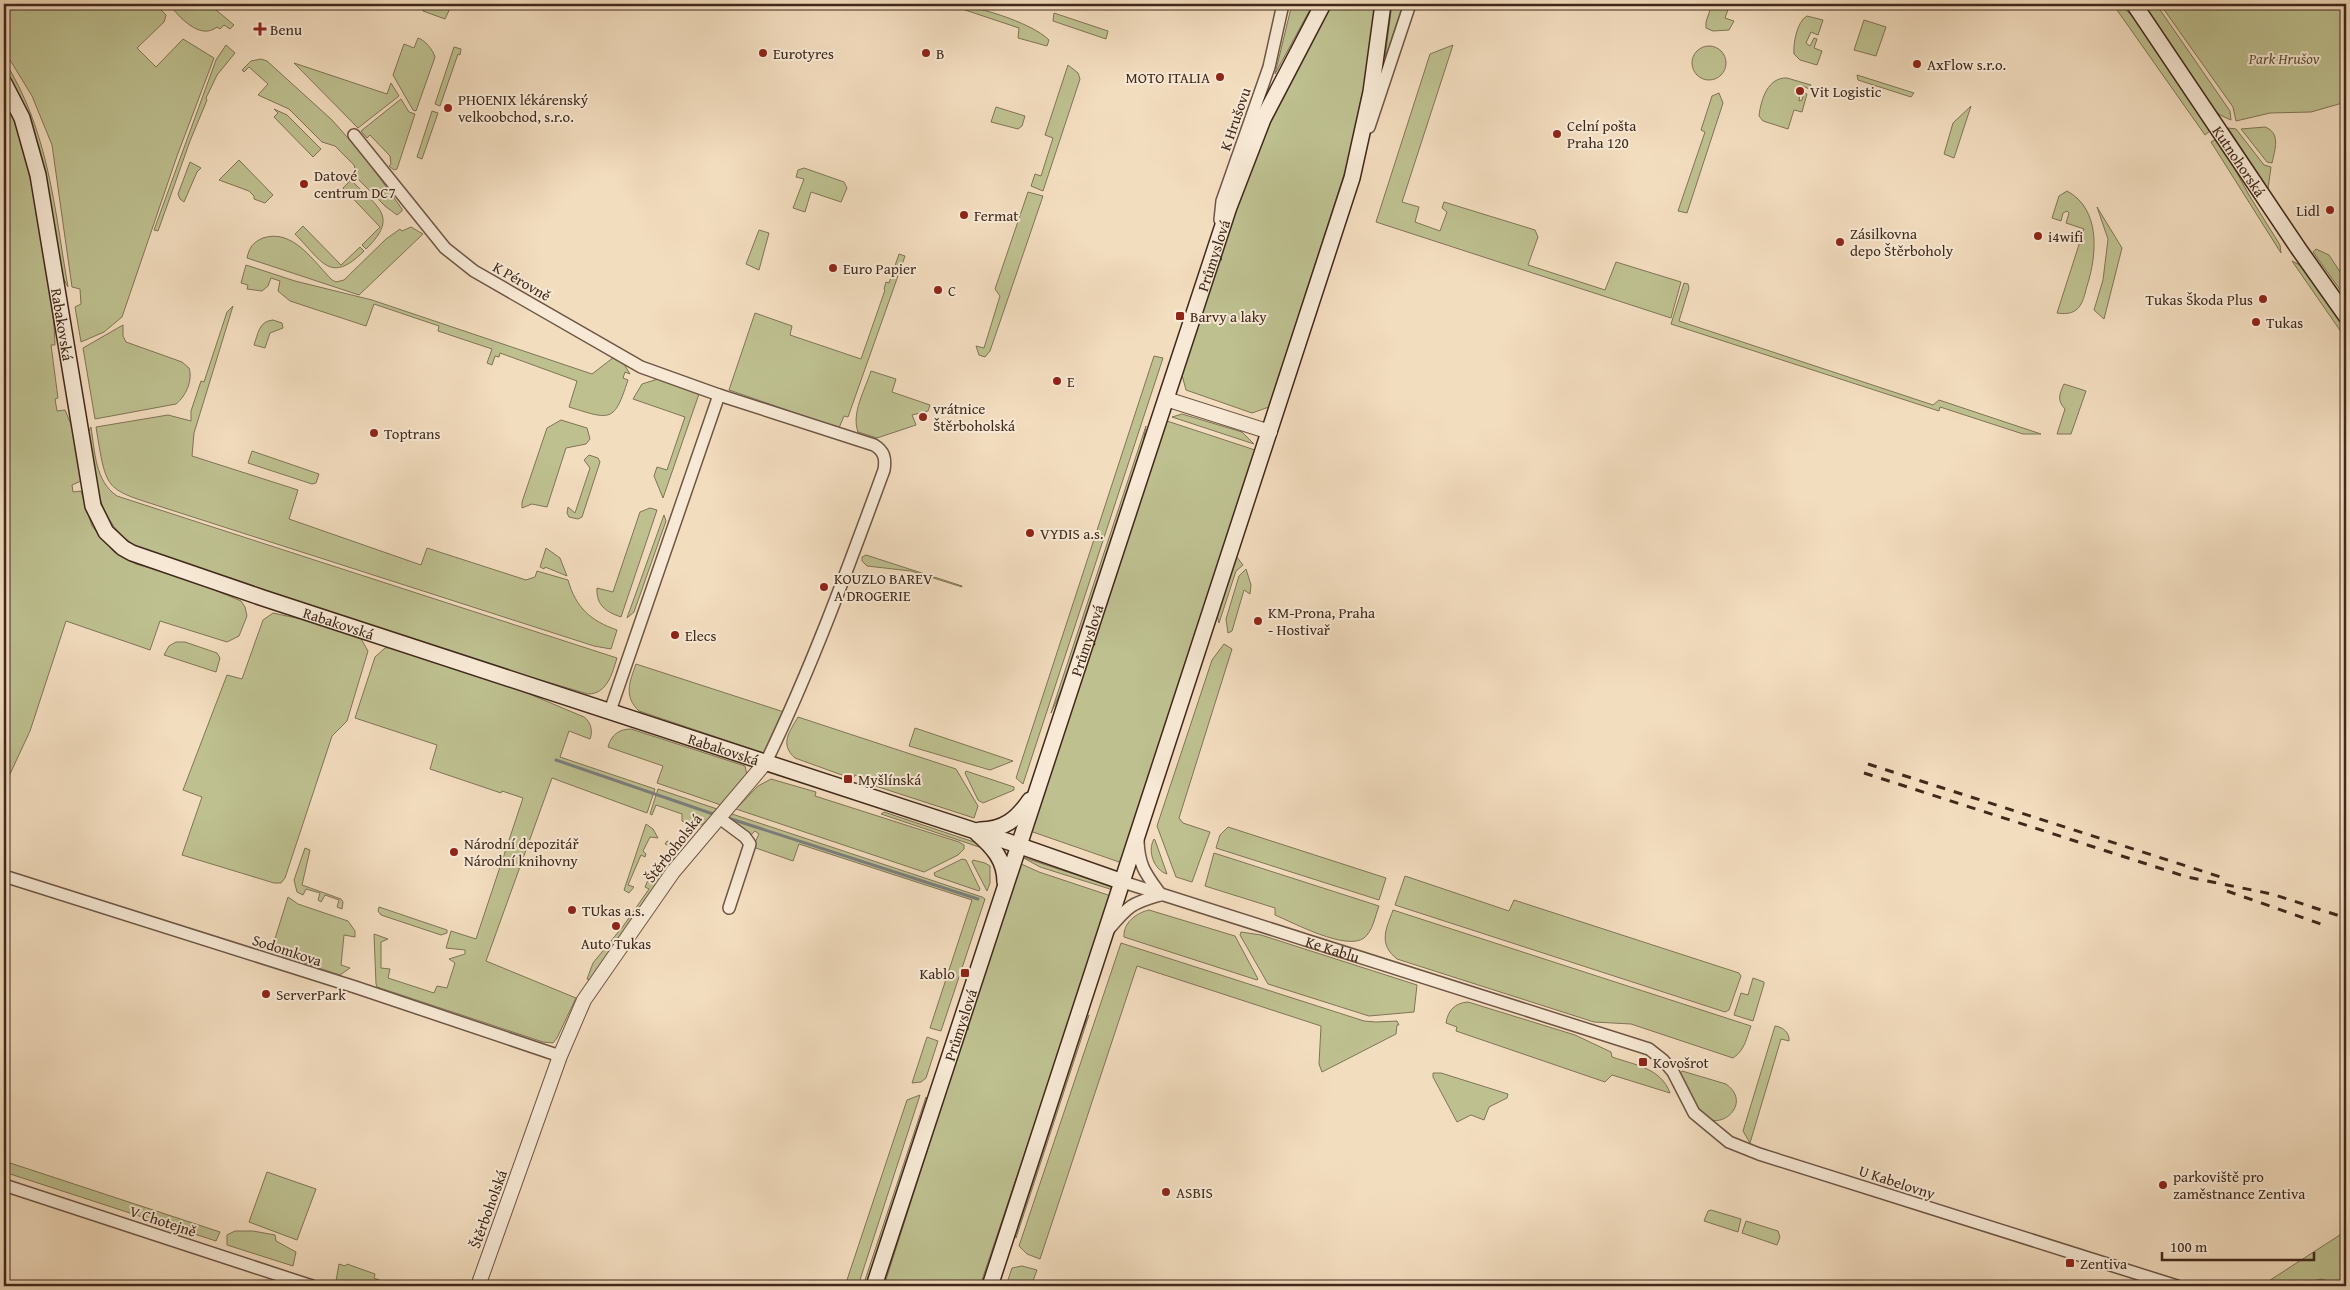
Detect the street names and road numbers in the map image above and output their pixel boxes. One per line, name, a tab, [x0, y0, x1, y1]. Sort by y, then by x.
street label: K Hrušovu	[1214, 84, 1256, 153]
street label: Kutnohorská	[2208, 121, 2271, 200]
street label: Průmyslová	[1192, 217, 1235, 294]
street label: K Pérovně	[489, 256, 555, 306]
street label: Rabakovská	[46, 286, 79, 362]
street label: Rabakovská	[301, 601, 377, 644]
street label: Průmyslová	[1065, 602, 1108, 679]
street label: Rabakovská	[685, 727, 762, 770]
street label: Štěrboholská	[639, 809, 707, 887]
street label: Sodomkova	[250, 929, 324, 971]
street label: Ke Kablu	[1303, 930, 1363, 967]
street label: Průmyslová	[938, 986, 982, 1063]
street label: U Kabelovny	[1856, 1160, 1938, 1204]
street label: Štěrboholská	[464, 1167, 512, 1251]
street label: V Chotejně	[127, 1200, 199, 1242]

